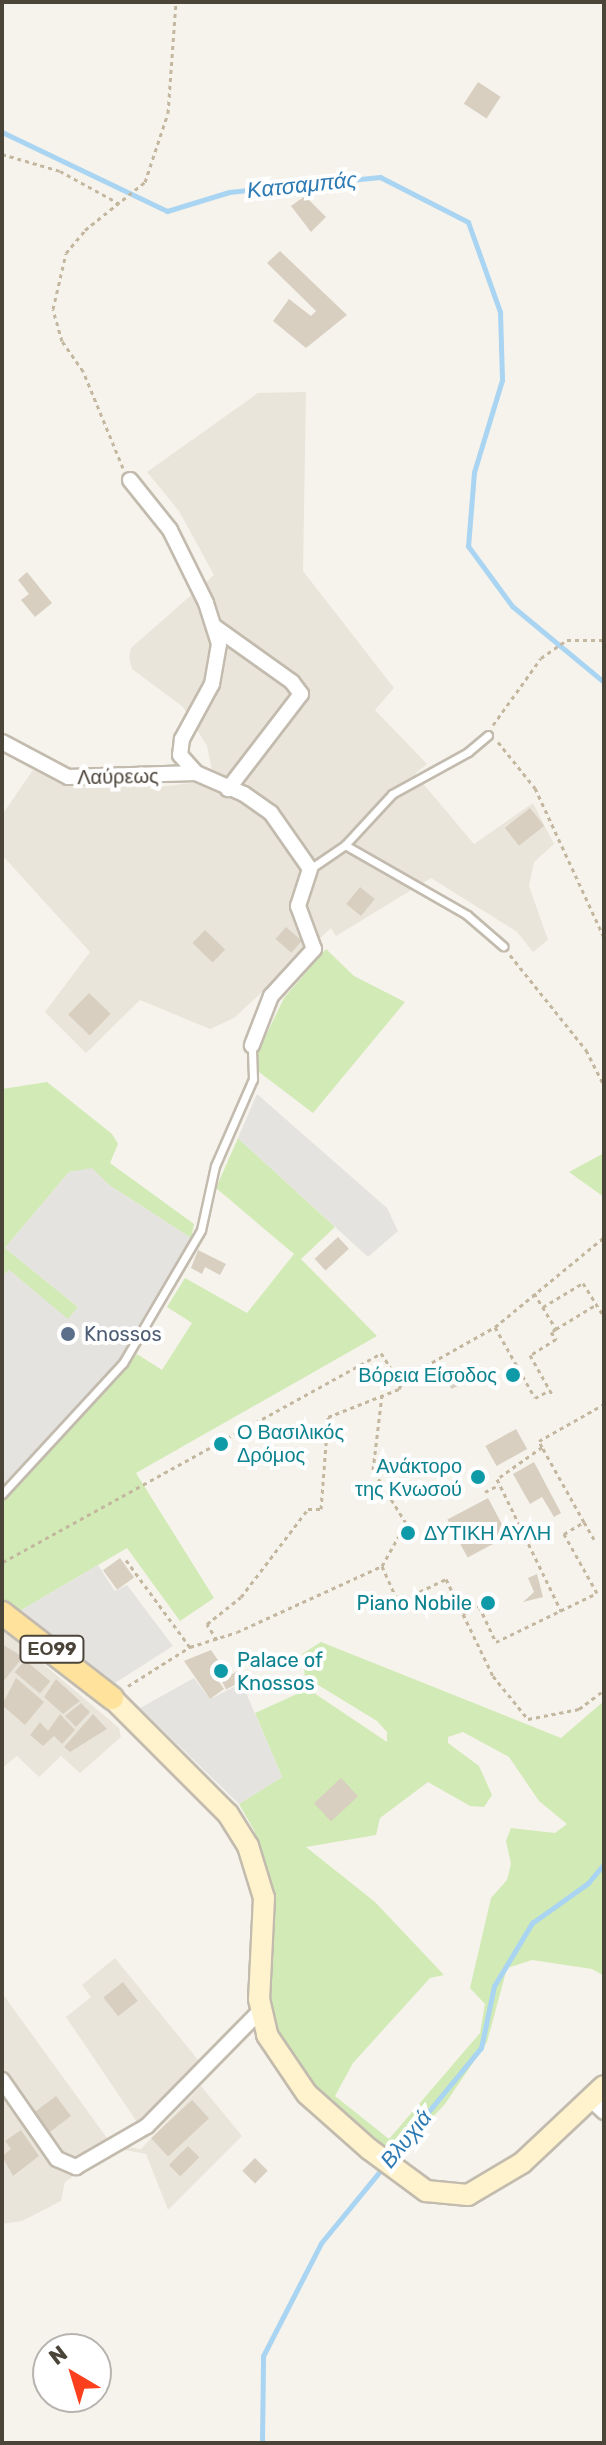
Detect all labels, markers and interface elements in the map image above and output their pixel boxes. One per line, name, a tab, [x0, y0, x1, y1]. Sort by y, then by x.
water label: Κατσαμπάς	[246, 166, 358, 204]
street label: Λαύρεως	[77, 764, 159, 790]
place label: Knossos	[84, 1322, 162, 1346]
marker: Knossos	[59, 1325, 77, 1343]
place label: Βόρεια Είσοδος	[358, 1363, 497, 1387]
marker: Βόρεια Είσοδος	[504, 1366, 522, 1384]
place label: Ο Βασιλικός Δρόμος	[237, 1420, 344, 1467]
marker: Ο Βασιλικός Δρόμος	[212, 1435, 230, 1453]
place label: Ανάκτορο της Κνωσού	[355, 1454, 462, 1501]
marker: Ανάκτορο της Κνωσού	[469, 1468, 487, 1486]
place label: ΔΥΤΙΚΗ ΑΥΛΗ	[424, 1521, 551, 1545]
marker: ΔΥΤΙΚΗ ΑΥΛΗ	[399, 1524, 417, 1542]
place label: Piano Nobile	[357, 1591, 472, 1615]
marker: Piano Nobile	[479, 1594, 497, 1612]
road number: ΕΟ99	[18, 1635, 86, 1663]
place label: Palace of Knossos	[237, 1648, 323, 1695]
marker: Palace of Knossos	[212, 1662, 230, 1680]
water label: Βλυχιά	[375, 2105, 437, 2173]
north arrow	[32, 2333, 112, 2413]
text: N	[44, 2340, 73, 2371]

